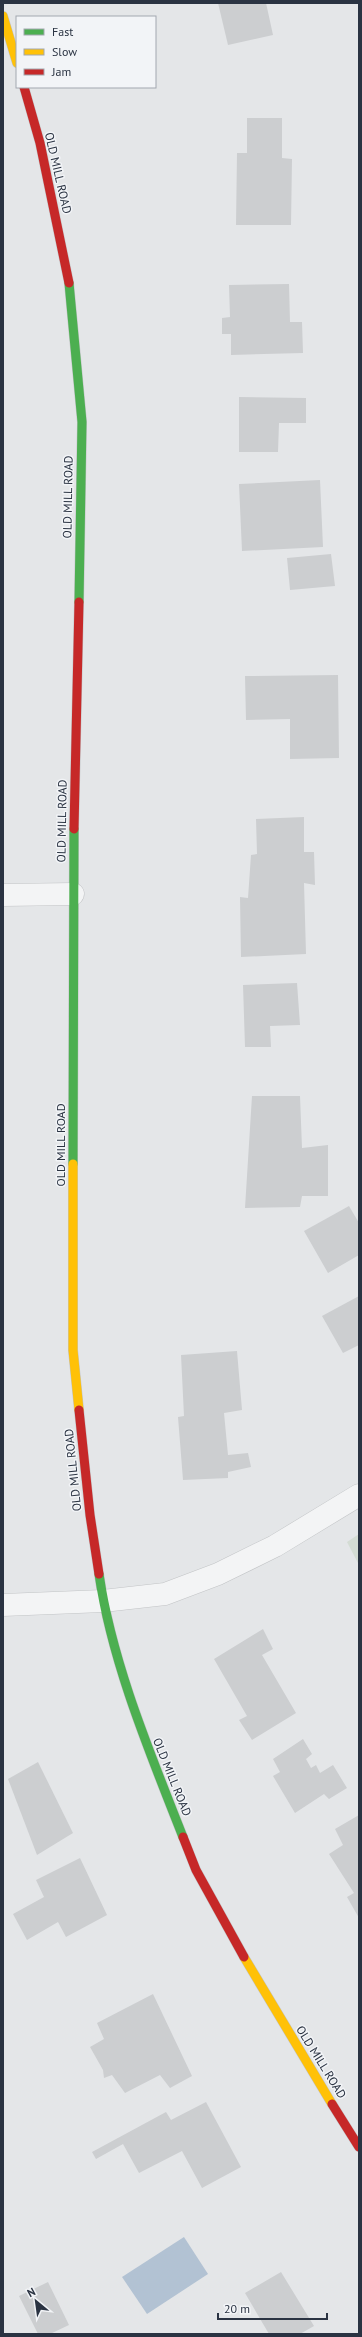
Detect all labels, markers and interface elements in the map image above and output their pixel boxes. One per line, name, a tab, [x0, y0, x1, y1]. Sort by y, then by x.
legend	[16, 16, 156, 88]
text: Fast	[52, 24, 73, 39]
text: Slow	[52, 44, 77, 59]
text: Jam	[51, 64, 71, 79]
street label: OLD MILL ROAD	[42, 131, 75, 215]
street label: OLD MILL ROAD	[59, 455, 76, 539]
street label: OLD MILL ROAD	[53, 779, 70, 863]
street label: OLD MILL ROAD	[53, 1103, 68, 1186]
street label: OLD MILL ROAD	[61, 1428, 84, 1512]
street label: OLD MILL ROAD	[150, 1736, 195, 1818]
street label: OLD MILL ROAD	[293, 2023, 350, 2101]
north arrow	[16, 2281, 56, 2321]
text: N	[25, 2284, 38, 2300]
scale bar	[218, 2295, 327, 2321]
text: 20 m	[224, 2301, 250, 2316]

